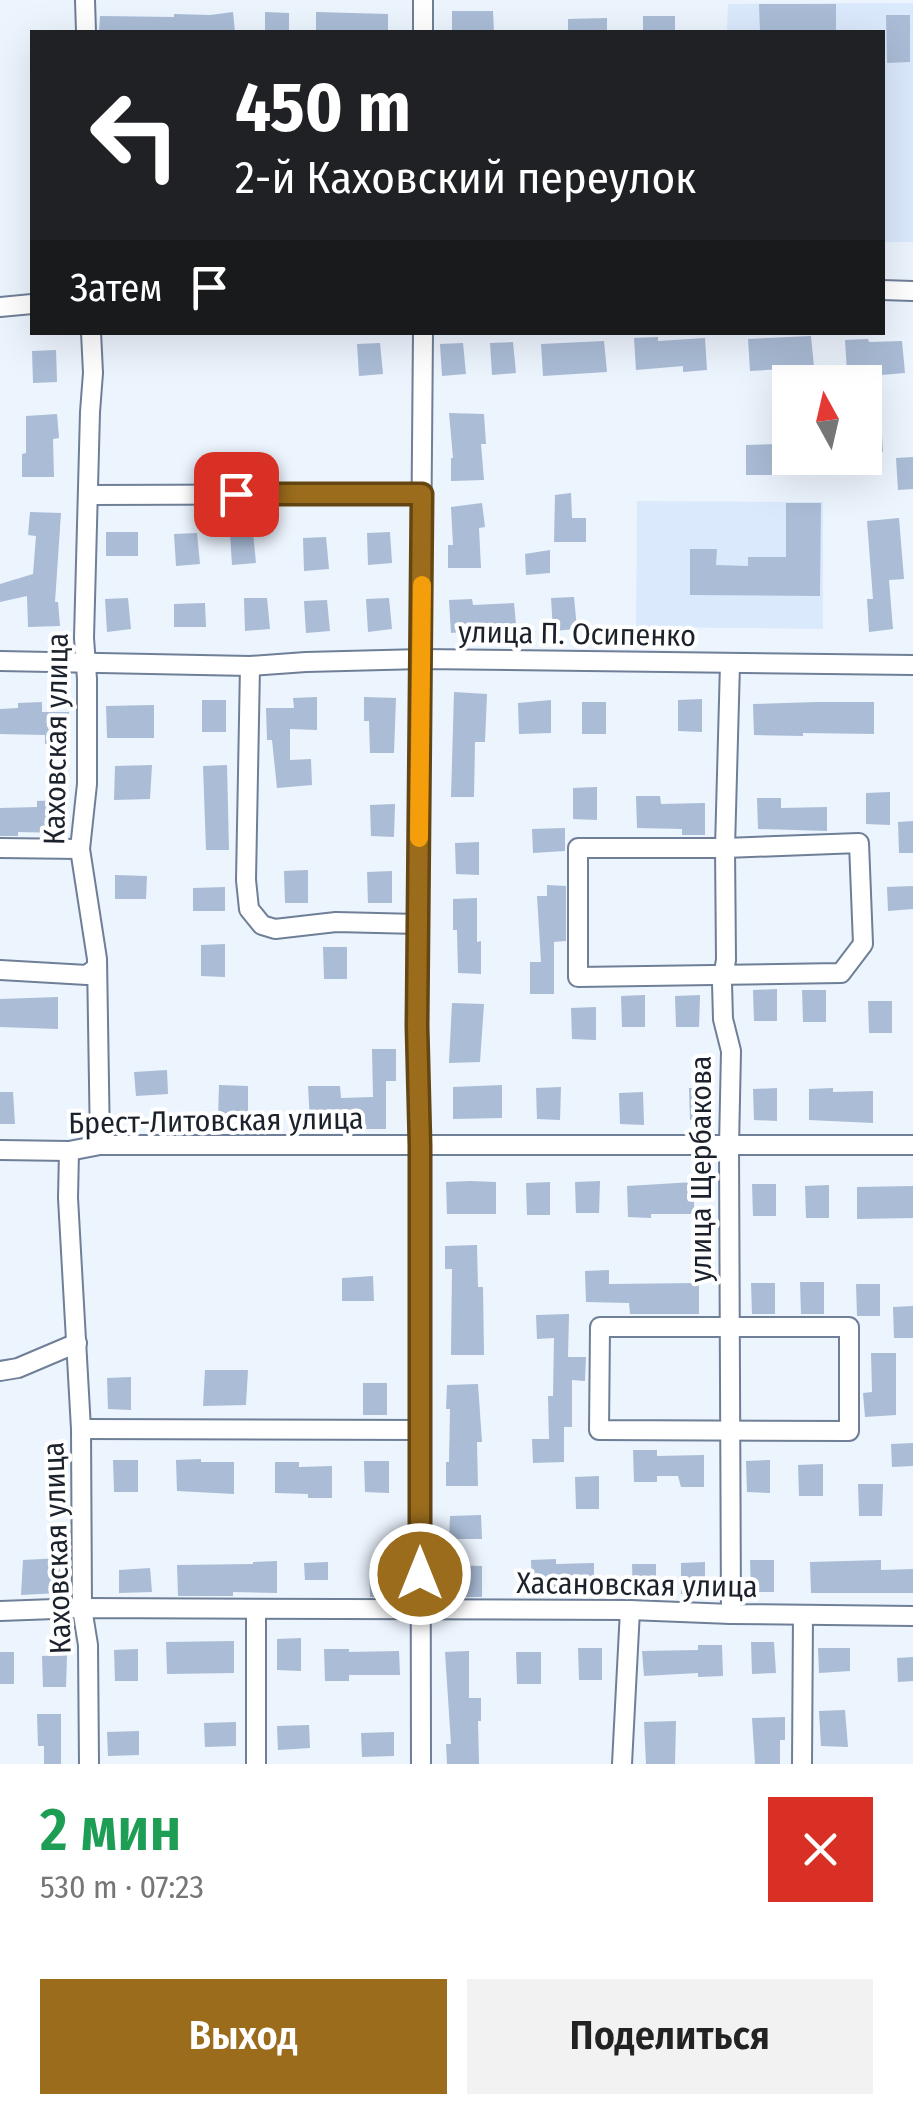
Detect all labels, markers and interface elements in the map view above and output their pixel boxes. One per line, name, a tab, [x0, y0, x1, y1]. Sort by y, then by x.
text: 450 m	[235, 66, 411, 150]
icon: left	[70, 70, 200, 200]
text: 2-й Каховский переулок	[235, 151, 696, 205]
icon: arrive	[182, 260, 237, 315]
text: Затем	[70, 265, 162, 311]
north arrow	[772, 365, 882, 475]
map controls	[772, 365, 882, 475]
pin	[194, 452, 279, 537]
icon: arrive	[209, 467, 264, 522]
street label: улица П. Осипенко	[458, 614, 696, 654]
street label: Каховская улица	[36, 633, 76, 845]
street label: улица Щербакова	[683, 1056, 719, 1282]
street label: Брест-Литовская улица	[68, 1100, 364, 1142]
street label: Каховская улица	[35, 1441, 79, 1655]
position arrow	[368, 1522, 472, 1626]
street label: Хасановская улица	[516, 1565, 758, 1605]
text: 2 мин	[40, 1794, 181, 1866]
button: close	[768, 1797, 873, 1902]
text: 530 m · 07:23	[40, 1868, 204, 1906]
button: Выход	[40, 1979, 447, 2094]
button: Поделиться	[467, 1979, 873, 2094]

